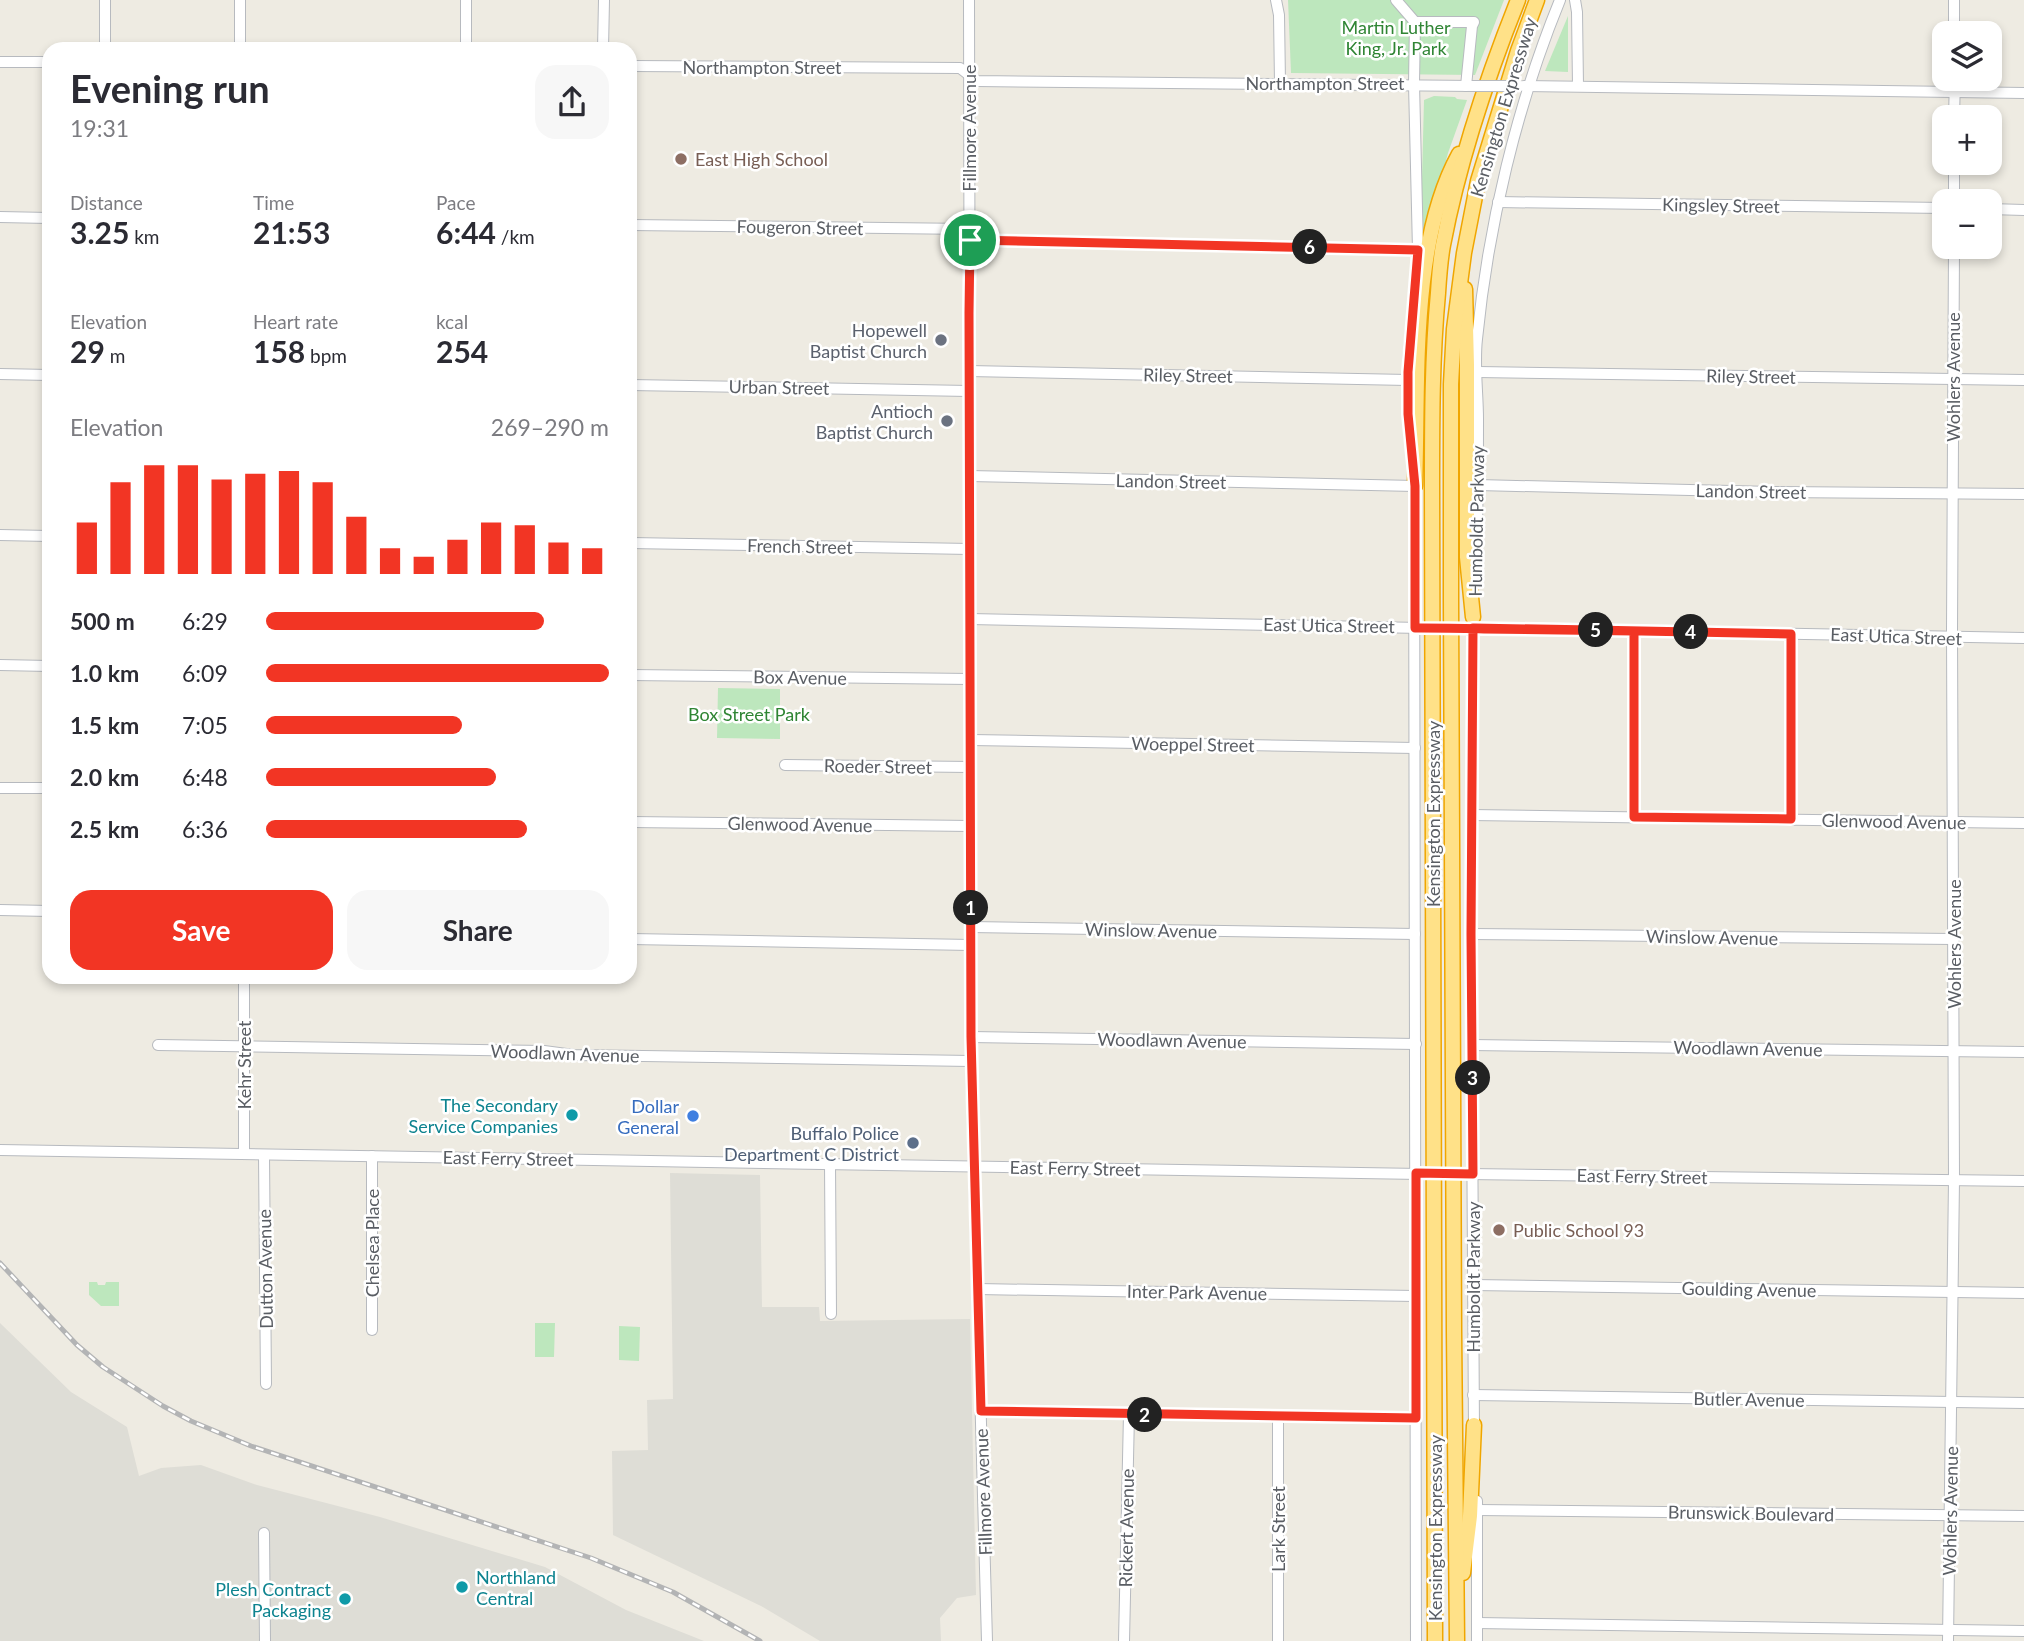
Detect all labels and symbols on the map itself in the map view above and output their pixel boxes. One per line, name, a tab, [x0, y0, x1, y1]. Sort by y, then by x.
street label: Kensington Expressway	[1465, 14, 1541, 199]
park label: Martin Luther King, Jr. Park	[1342, 16, 1451, 59]
street label: Northampton Street	[682, 56, 842, 78]
street label: Fillmore Avenue	[958, 64, 980, 192]
street label: Northampton Street	[1245, 72, 1405, 94]
place label: East High School	[695, 148, 828, 170]
marker: East High School	[673, 151, 689, 167]
street label: Kingsley Street	[1662, 193, 1781, 217]
pin	[940, 210, 1000, 270]
street label: Fougeron Street	[736, 215, 864, 239]
pin: 6	[1292, 230, 1328, 264]
street label: Wohlers Avenue	[1942, 312, 1964, 442]
place label: Hopewell Baptist Church	[810, 319, 927, 362]
marker: Hopewell Baptist Church	[933, 332, 949, 348]
street label: Riley Street	[1143, 363, 1234, 387]
street label: Riley Street	[1706, 364, 1797, 388]
street label: Urban Street	[729, 375, 830, 399]
place label: Antioch Baptist Church	[816, 400, 933, 443]
marker: Antioch Baptist Church	[939, 413, 955, 429]
street label: Humboldt Parkway	[1464, 444, 1488, 597]
street label: Landon Street	[1116, 469, 1227, 493]
street label: Landon Street	[1696, 479, 1807, 503]
street label: French Street	[747, 534, 854, 558]
pin: 5	[1578, 612, 1614, 648]
street label: East Utica Street	[1263, 613, 1396, 637]
pin: 4	[1674, 614, 1708, 650]
street label: East Utica Street	[1830, 623, 1963, 649]
street label: Box Avenue	[753, 665, 847, 689]
park label: Box Street Park	[688, 703, 811, 725]
street label: Kensington Expressway	[1422, 720, 1444, 907]
street label: Woeppel Street	[1131, 732, 1255, 756]
street label: Roeder Street	[824, 754, 933, 778]
street label: Glenwood Avenue	[1821, 809, 1967, 833]
street label: Glenwood Avenue	[727, 812, 873, 836]
street label: Wohlers Avenue	[1943, 879, 1965, 1009]
pin: 1	[954, 890, 988, 926]
street label: Winslow Avenue	[1085, 918, 1217, 942]
street label: Winslow Avenue	[1646, 925, 1778, 949]
street label: Kehr Street	[233, 1020, 255, 1109]
street label: Woodlawn Avenue	[1097, 1028, 1247, 1052]
street label: Woodlawn Avenue	[1673, 1036, 1823, 1060]
street label: Woodlawn Avenue	[490, 1039, 640, 1067]
pin: 3	[1456, 1060, 1490, 1096]
place label: The Secondary Service Companies	[409, 1094, 559, 1137]
place label: Dollar General	[617, 1095, 679, 1138]
marker: The Secondary Service Companies	[564, 1107, 580, 1123]
marker: Dollar General	[685, 1108, 701, 1124]
place label: Buffalo Police Department C District	[724, 1122, 900, 1165]
marker: Buffalo Police Department C District	[905, 1135, 921, 1151]
street label: East Ferry Street	[442, 1146, 574, 1170]
street label: East Ferry Street	[1009, 1156, 1141, 1180]
street label: East Ferry Street	[1576, 1164, 1708, 1188]
street label: Chelsea Place	[361, 1189, 383, 1297]
street label: Humboldt Parkway	[1462, 1201, 1484, 1353]
street label: Dutton Avenue	[253, 1209, 277, 1329]
place label: Public School 93	[1513, 1219, 1644, 1241]
marker: Public School 93	[1491, 1222, 1507, 1238]
street label: Goulding Avenue	[1681, 1277, 1817, 1301]
street label: Inter Park Avenue	[1127, 1280, 1267, 1304]
street label: Butler Avenue	[1693, 1387, 1805, 1411]
pin: 2	[1128, 1398, 1162, 1432]
street label: Fillmore Avenue	[970, 1428, 996, 1556]
street label: Kensington Expressway	[1424, 1434, 1446, 1621]
street label: Wohlers Avenue	[1938, 1446, 1962, 1576]
street label: Rickert Avenue	[1114, 1468, 1138, 1588]
street label: Lark Street	[1267, 1486, 1289, 1572]
street label: Brunswick Boulevard	[1668, 1501, 1834, 1525]
place label: Northland Central	[476, 1566, 556, 1609]
place label: Plesh Contract Packaging	[215, 1578, 332, 1621]
marker: Northland Central	[454, 1579, 470, 1595]
marker: Plesh Contract Packaging	[337, 1591, 353, 1607]

